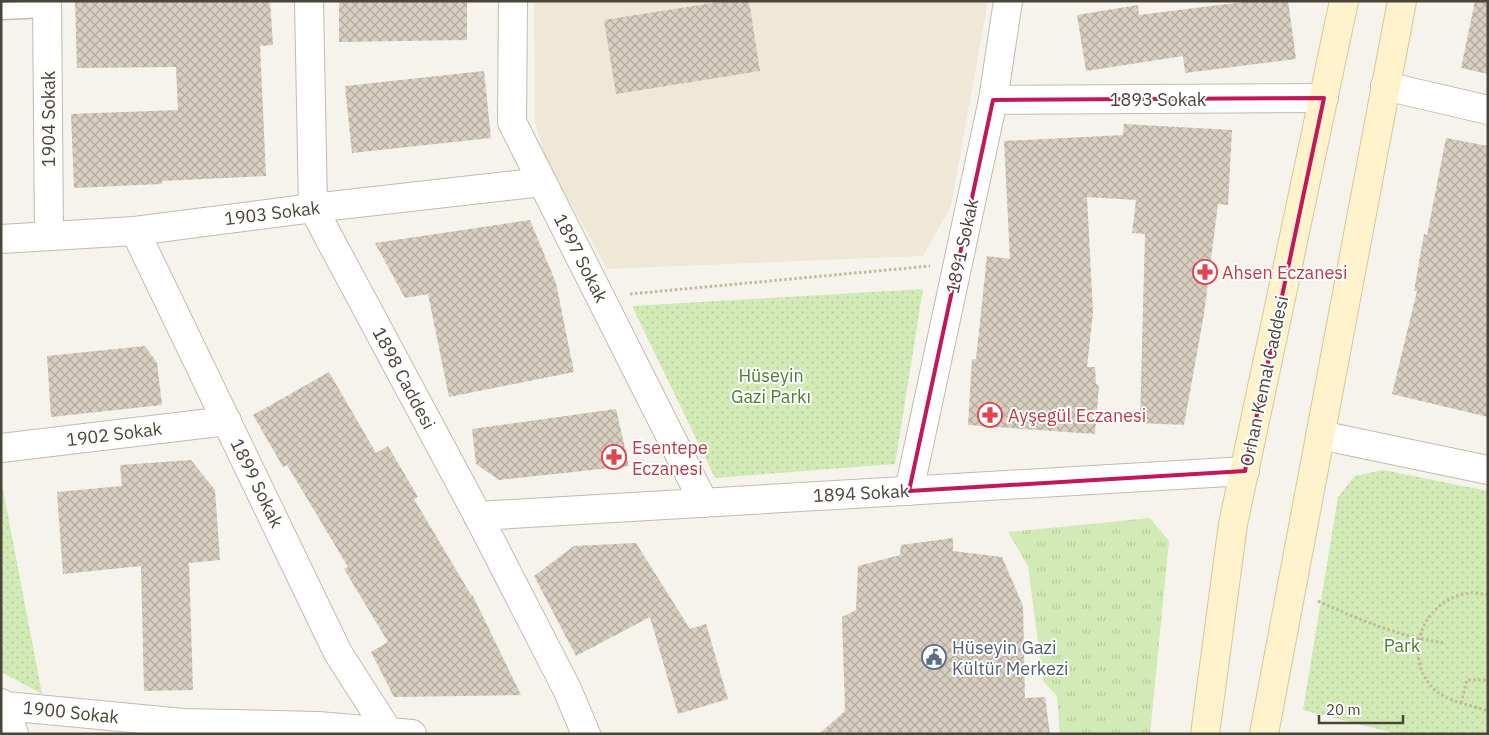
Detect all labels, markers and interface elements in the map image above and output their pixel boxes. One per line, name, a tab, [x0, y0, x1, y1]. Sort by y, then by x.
street label: 1904 Sokak	[37, 70, 60, 167]
street label: 1893 Sokak	[1110, 88, 1207, 111]
street label: 1903 Sokak	[223, 196, 322, 230]
street label: 1891 Sokak	[941, 196, 983, 296]
street label: 1897 Sokak	[549, 210, 613, 307]
pharmacy icon: Ahsen Eczanesi	[1192, 259, 1218, 285]
place label: Ahsen Eczanesi	[1222, 261, 1348, 284]
street label: Orhan Kemal Caddesi	[1235, 294, 1293, 468]
street label: 1898 Caddesi	[367, 323, 441, 433]
park label: Hüseyin Gazi Parkı	[731, 364, 811, 408]
pharmacy icon: Ayşegül Eczanesi	[977, 402, 1003, 428]
place label: Ayşegül Eczanesi	[1008, 404, 1146, 427]
street label: 1902 Sokak	[65, 417, 164, 451]
street label: 1899 Sokak	[226, 435, 289, 532]
place label: Esentepe Eczanesi	[632, 436, 708, 480]
pharmacy icon: Esentepe Eczanesi	[601, 444, 627, 470]
street label: 1894 Sokak	[812, 479, 910, 507]
park label: Park	[1384, 634, 1421, 657]
place label: Hüseyin Gazi Kültür Merkezi	[952, 636, 1069, 680]
public building icon: Hüseyin Gazi Kültür Merkezi	[921, 644, 947, 670]
scale bar	[1319, 692, 1403, 724]
street label: 1900 Sokak	[22, 696, 121, 729]
text: 20 m	[1326, 700, 1361, 719]

